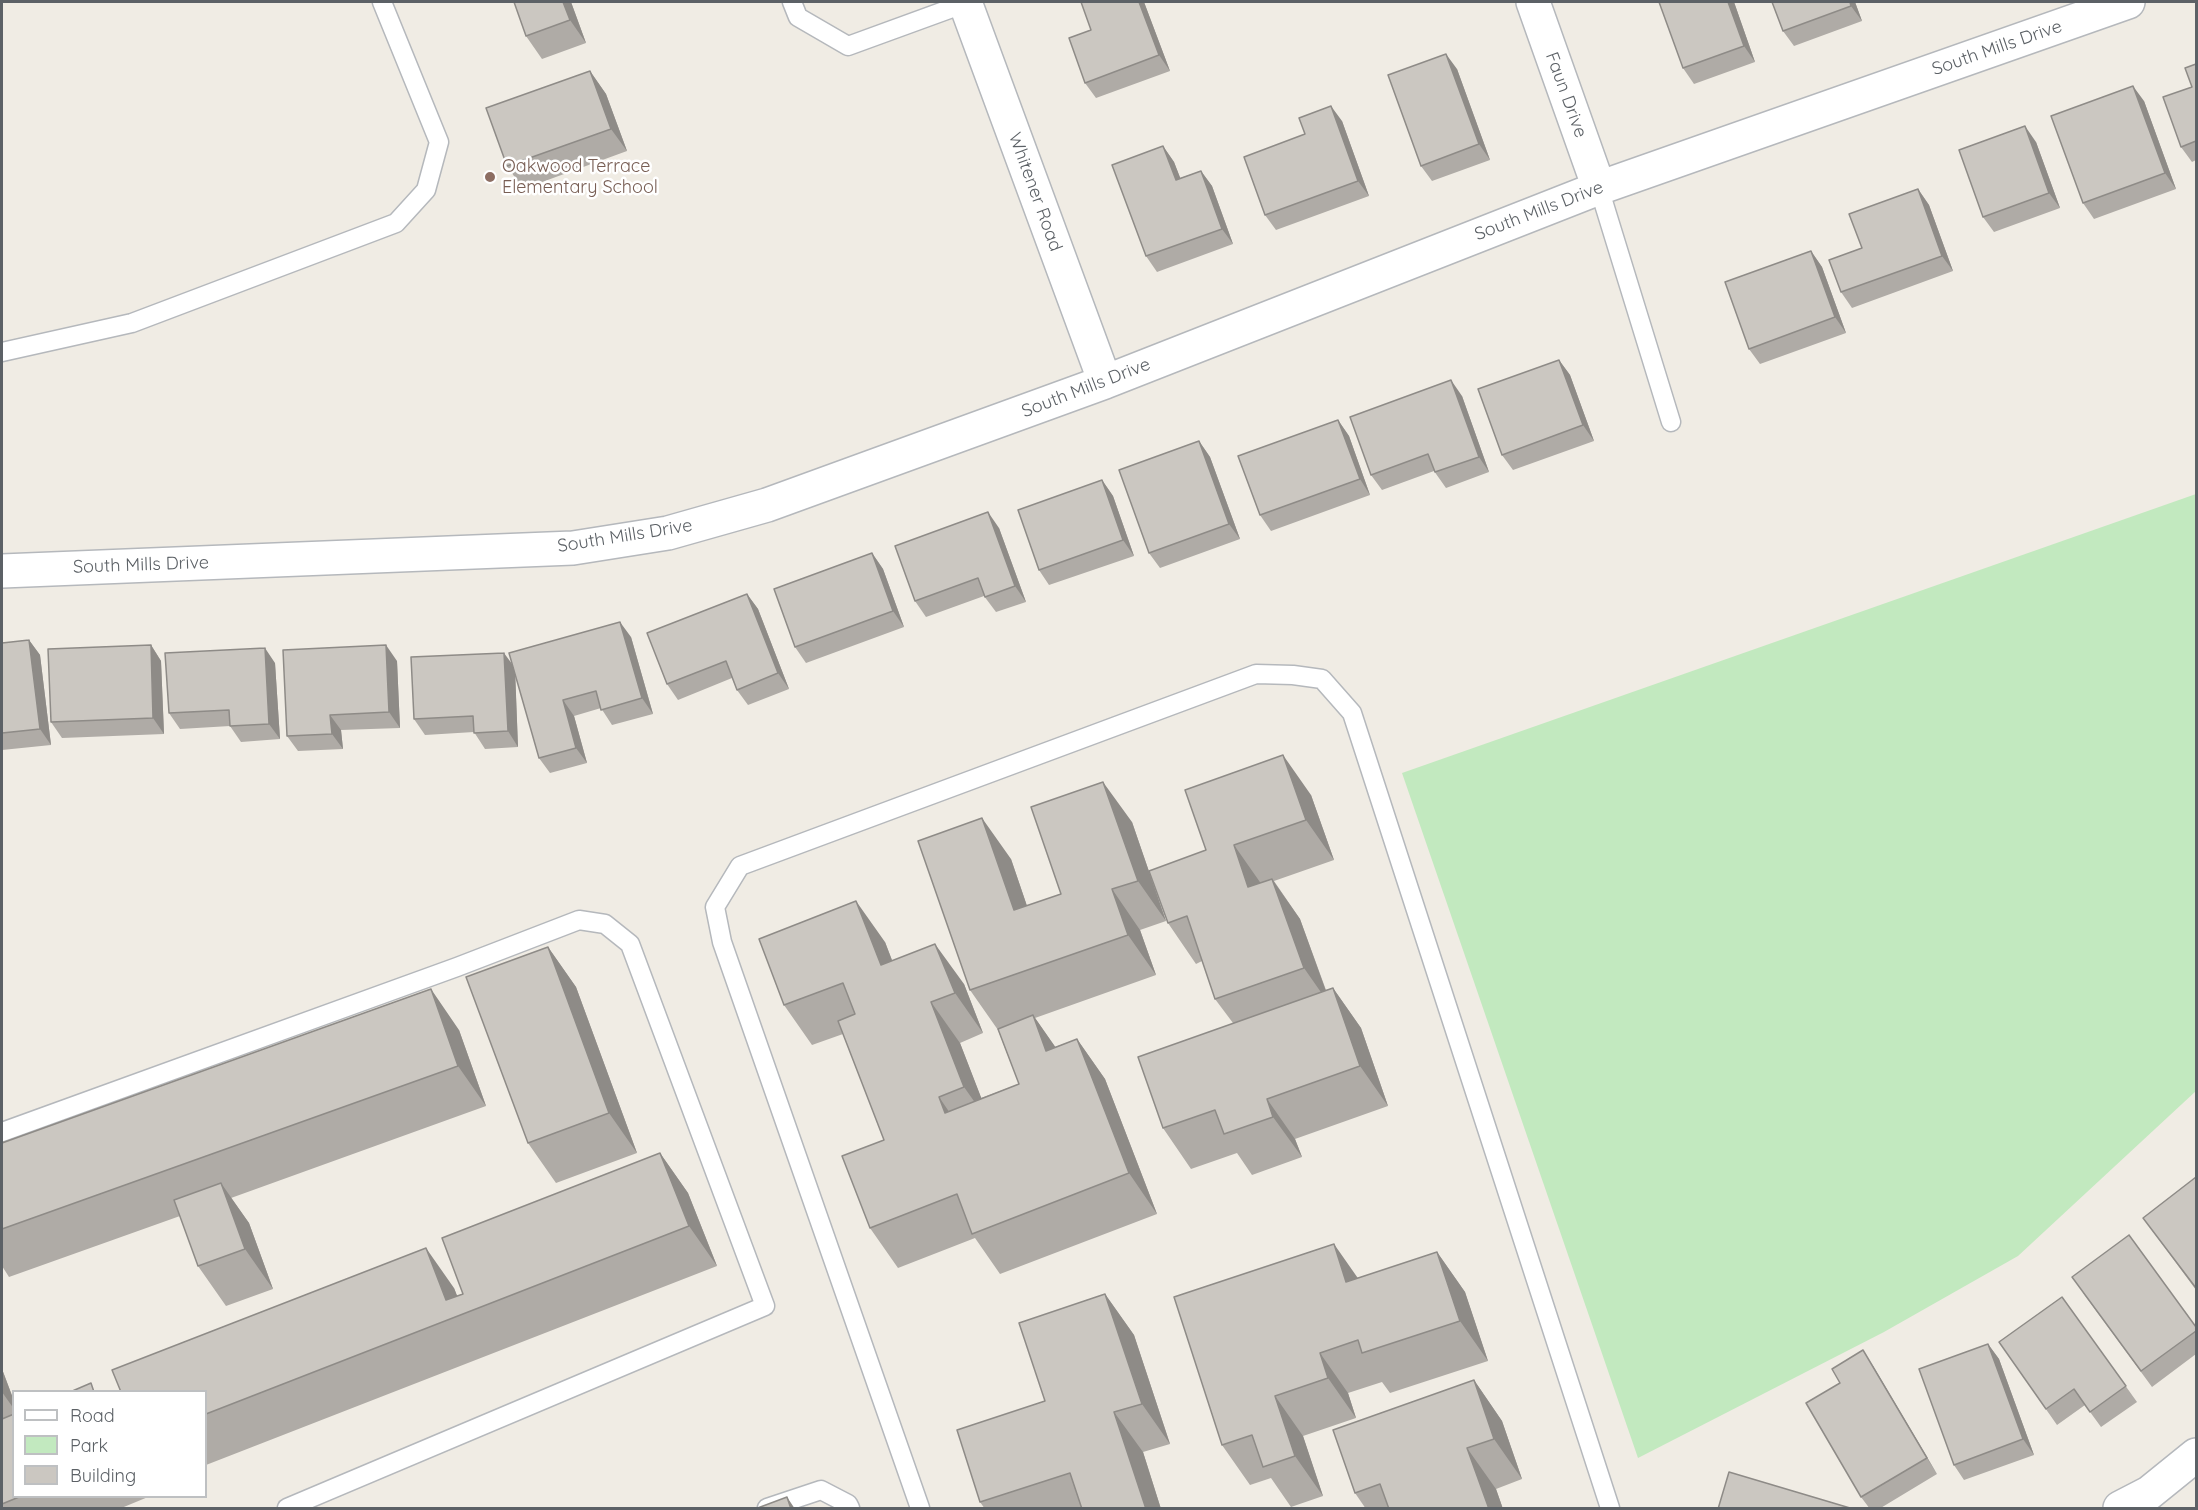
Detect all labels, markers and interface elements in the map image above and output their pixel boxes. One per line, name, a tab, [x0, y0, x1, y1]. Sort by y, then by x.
street label: South Mills Drive	[1929, 16, 2065, 80]
street label: Faun Drive	[1541, 49, 1591, 141]
street label: Whitener Road	[1004, 130, 1066, 254]
place label: Oakwood Terrace Elementary School	[502, 156, 658, 198]
marker: Oakwood Terrace Elementary School	[483, 170, 497, 184]
street label: South Mills Drive	[1472, 177, 1606, 245]
street label: South Mills Drive	[1019, 354, 1153, 422]
street label: South Mills Drive	[556, 515, 694, 557]
street label: South Mills Drive	[73, 552, 209, 578]
legend	[12, 1390, 207, 1498]
text: Road	[70, 1404, 115, 1427]
text: Park	[70, 1434, 108, 1457]
text: Building	[70, 1464, 136, 1487]

